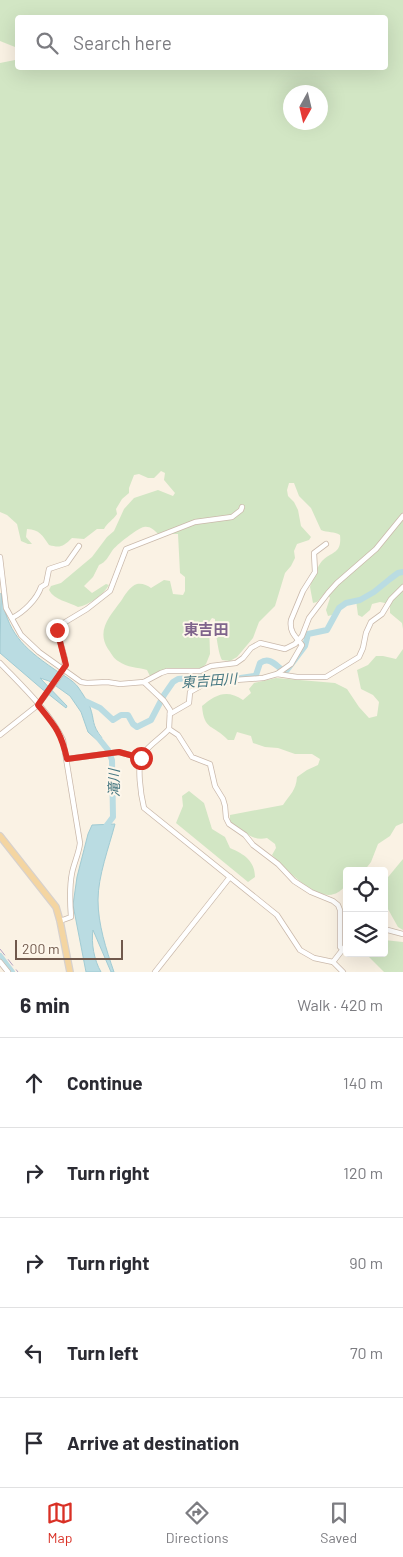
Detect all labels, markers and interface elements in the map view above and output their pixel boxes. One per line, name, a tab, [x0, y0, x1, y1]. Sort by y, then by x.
search box	[15, 15, 388, 70]
icon: search	[33, 29, 61, 57]
text: Search here	[73, 31, 172, 54]
north arrow	[283, 85, 328, 130]
route end	[46, 619, 69, 642]
district label: 東吉田	[183, 620, 229, 638]
water label: 東吉田川	[180, 669, 240, 690]
route start	[130, 747, 153, 770]
water label: 滝川	[105, 767, 122, 797]
map controls	[343, 867, 388, 957]
button: locate	[343, 867, 388, 912]
button: layers	[343, 912, 388, 957]
scale bar	[15, 937, 122, 960]
text: 200 m	[22, 940, 60, 957]
text: 6 min	[20, 992, 70, 1017]
text: Walk · 420 m	[297, 995, 383, 1014]
icon: ahead	[20, 1069, 48, 1097]
text: Continue	[67, 1071, 143, 1094]
text: 140 m	[343, 1073, 383, 1092]
icon: right	[20, 1159, 48, 1187]
text: Turn right	[67, 1161, 149, 1184]
text: 120 m	[343, 1163, 383, 1182]
icon: right	[20, 1249, 48, 1277]
text: Turn right	[67, 1251, 149, 1274]
text: 90 m	[349, 1253, 383, 1272]
icon: left	[20, 1339, 48, 1367]
text: Turn left	[67, 1341, 138, 1364]
text: 70 m	[350, 1343, 383, 1362]
icon: arrive	[20, 1429, 48, 1457]
text: Arrive at destination	[67, 1431, 239, 1454]
tab: Map	[46, 1499, 74, 1546]
tab: Directions	[166, 1499, 228, 1546]
tab: Saved	[320, 1499, 357, 1546]

